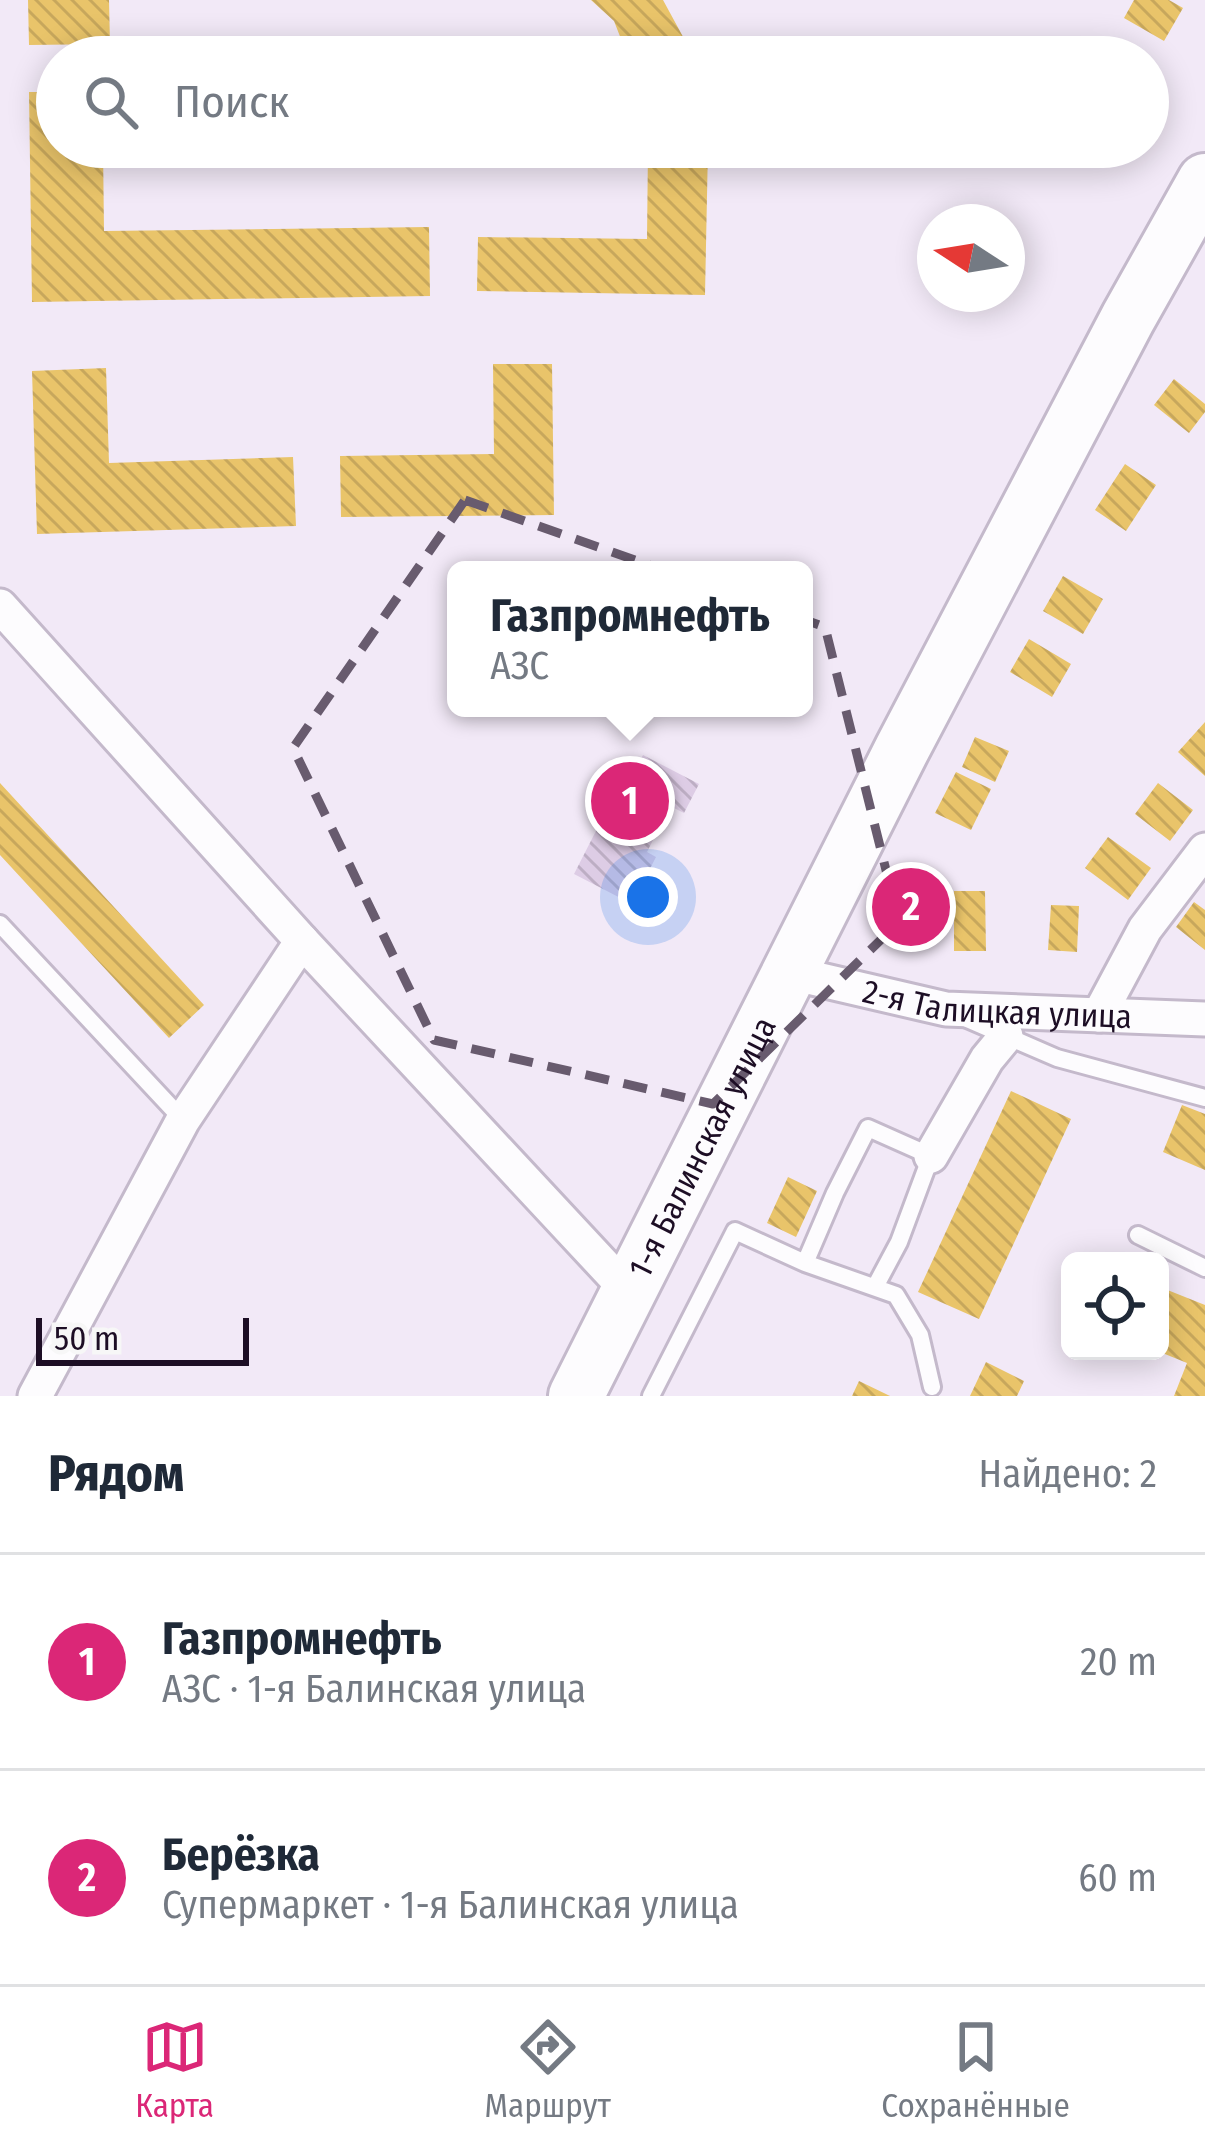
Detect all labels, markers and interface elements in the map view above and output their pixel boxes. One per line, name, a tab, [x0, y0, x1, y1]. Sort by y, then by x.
search box	[36, 36, 1169, 168]
icon: search	[78, 69, 144, 135]
text: Поиск	[174, 75, 289, 129]
north arrow	[917, 204, 1025, 312]
popup	[447, 561, 813, 717]
text: Газпромнефть	[490, 589, 770, 643]
text: АЗС	[490, 643, 549, 689]
pin: 1	[591, 756, 669, 846]
pin: 2	[872, 862, 950, 952]
your location	[618, 867, 678, 927]
street label: 2-я Талицкая улица	[859, 971, 1133, 1037]
street label: 1-я Балинская улица	[620, 1010, 785, 1284]
map controls	[1061, 1252, 1169, 1360]
button: locate	[1061, 1252, 1169, 1360]
scale bar	[36, 1312, 249, 1365]
text: 50 m	[54, 1319, 119, 1359]
text: Рядом	[48, 1443, 184, 1505]
text: Найдено: 2	[979, 1451, 1157, 1497]
text: Газпромнефть	[162, 1612, 442, 1666]
text: 1	[79, 1639, 95, 1685]
text: 20 m	[1080, 1639, 1157, 1685]
text: АЗС · 1-я Балинская улица	[162, 1666, 586, 1712]
text: Берёзка	[162, 1828, 320, 1882]
text: 2	[78, 1855, 96, 1901]
text: 60 m	[1078, 1855, 1157, 1901]
text: Супермаркет · 1-я Балинская улица	[162, 1882, 739, 1928]
tab: Карта	[135, 2014, 214, 2126]
tab: Маршрут	[485, 2014, 611, 2126]
tab: Сохранённые	[881, 2014, 1070, 2126]

